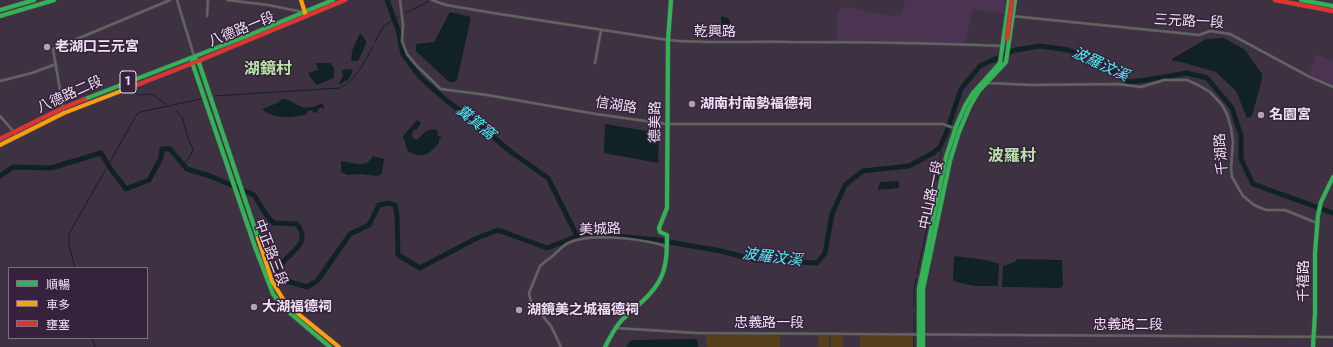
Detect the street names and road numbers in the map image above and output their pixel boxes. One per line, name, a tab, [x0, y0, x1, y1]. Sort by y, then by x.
street label: 八德路一段	[206, 9, 278, 51]
street label: 三元路一段	[1154, 12, 1224, 32]
street label: 乾興路	[694, 24, 736, 40]
road number: 1	[120, 71, 136, 93]
street label: 八德路二段	[35, 73, 105, 117]
street label: 信湖路	[594, 94, 638, 118]
street label: 德美路	[647, 101, 665, 143]
street label: 千湖路	[1212, 132, 1232, 176]
street label: 中山路一段	[917, 159, 947, 231]
street label: 中正路三段	[250, 217, 290, 289]
street label: 美城路	[579, 221, 621, 239]
street label: 千禧路	[1296, 260, 1312, 302]
street label: 忠義路一段	[734, 315, 804, 331]
street label: 忠義路二段	[1093, 317, 1163, 333]

